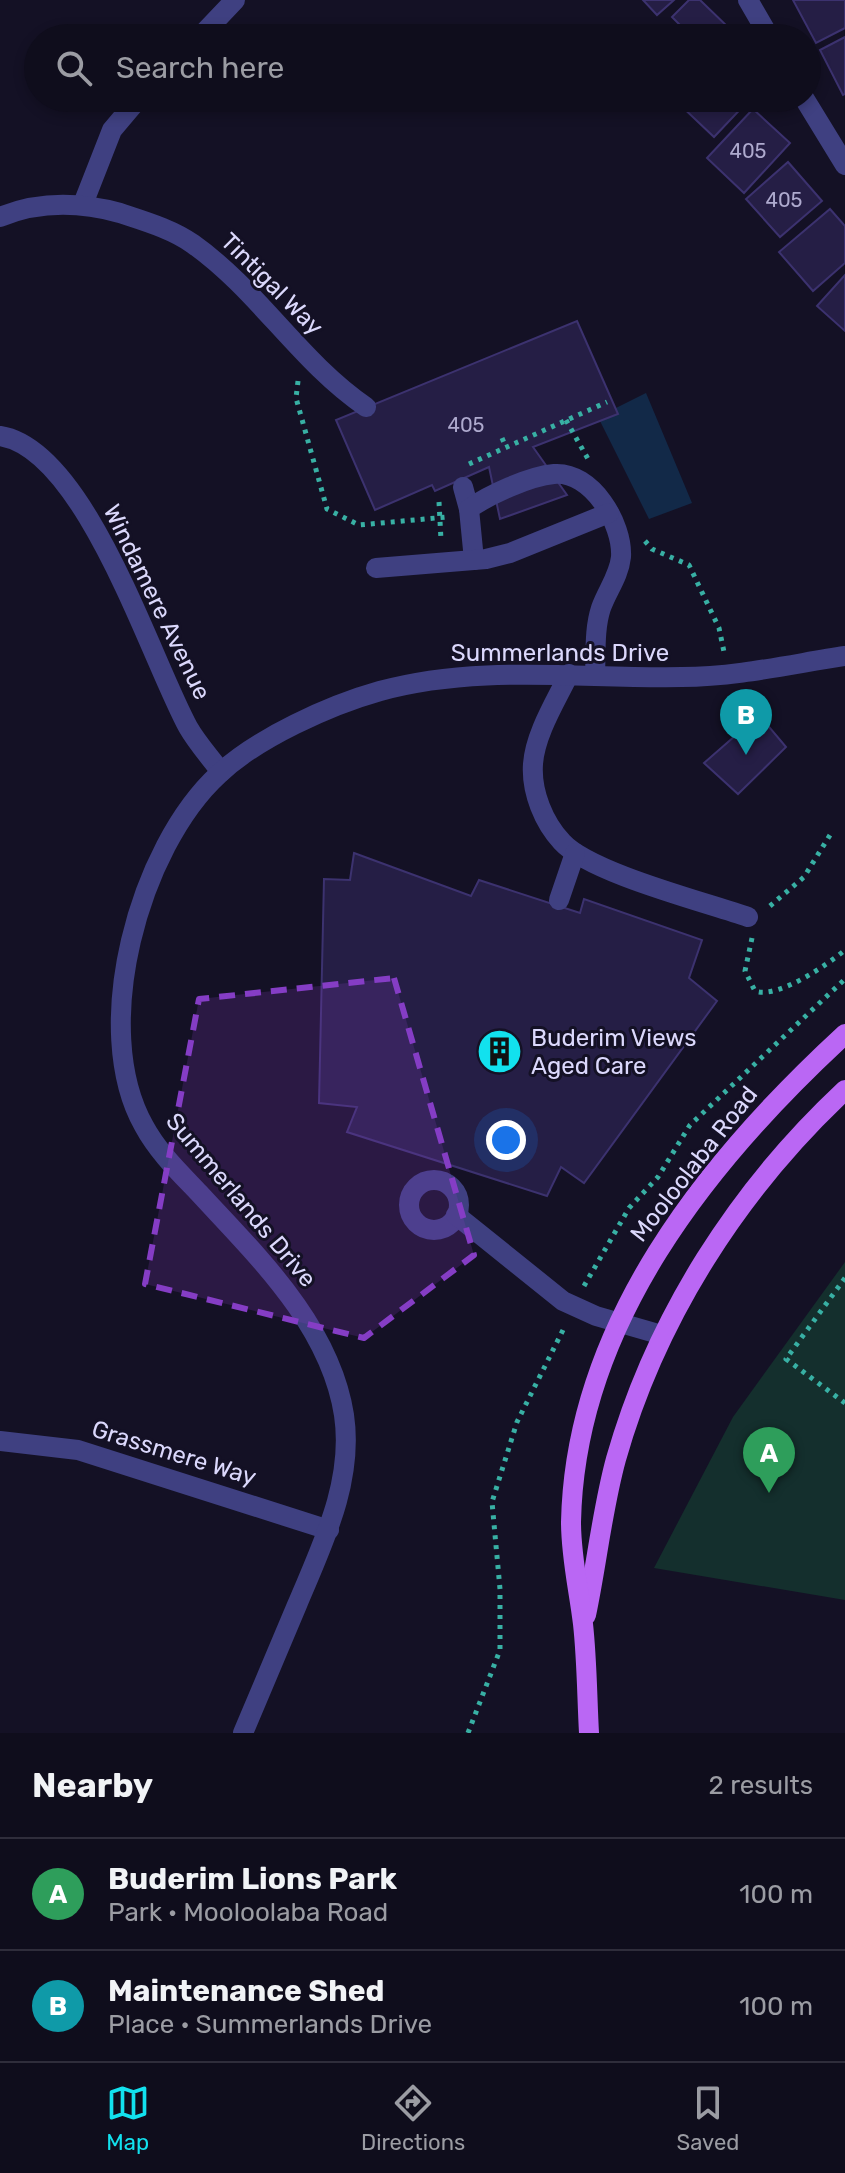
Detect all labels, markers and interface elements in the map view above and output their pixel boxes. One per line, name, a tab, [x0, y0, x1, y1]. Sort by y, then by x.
search box	[24, 24, 821, 112]
icon: search	[52, 46, 96, 90]
text: Search here	[116, 50, 284, 86]
house number: 405	[730, 139, 767, 163]
house number: 405	[766, 188, 803, 212]
street label: Tintigal Way	[215, 227, 329, 341]
house number: 405	[448, 413, 485, 437]
street label: Windamere Avenue	[98, 500, 216, 704]
street label: Summerlands Drive	[451, 639, 669, 667]
pin: B	[720, 689, 772, 755]
place label: Buderim Views Aged Care	[531, 1024, 696, 1080]
building icon: Buderim Views Aged Care	[476, 1028, 524, 1076]
street label: Mooloolaba Road	[625, 1081, 763, 1247]
street label: Summerlands Drive	[160, 1107, 322, 1293]
your location	[486, 1120, 526, 1160]
street label: Grassmere Way	[88, 1415, 260, 1491]
pin: A	[743, 1427, 795, 1493]
text: Nearby	[32, 1765, 153, 1806]
text: 2 results	[709, 1770, 813, 1801]
text: Buderim Lions Park	[108, 1861, 397, 1897]
text: A	[49, 1879, 67, 1910]
text: 100 m	[739, 1879, 813, 1910]
text: Park · Mooloolaba Road	[108, 1897, 388, 1928]
text: Maintenance Shed	[108, 1973, 384, 2009]
text: B	[49, 1991, 67, 2022]
text: 100 m	[739, 1991, 813, 2022]
text: Place · Summerlands Drive	[108, 2009, 432, 2040]
tab: Map	[106, 2081, 150, 2156]
tab: Directions	[361, 2081, 465, 2156]
tab: Saved	[677, 2081, 739, 2156]

